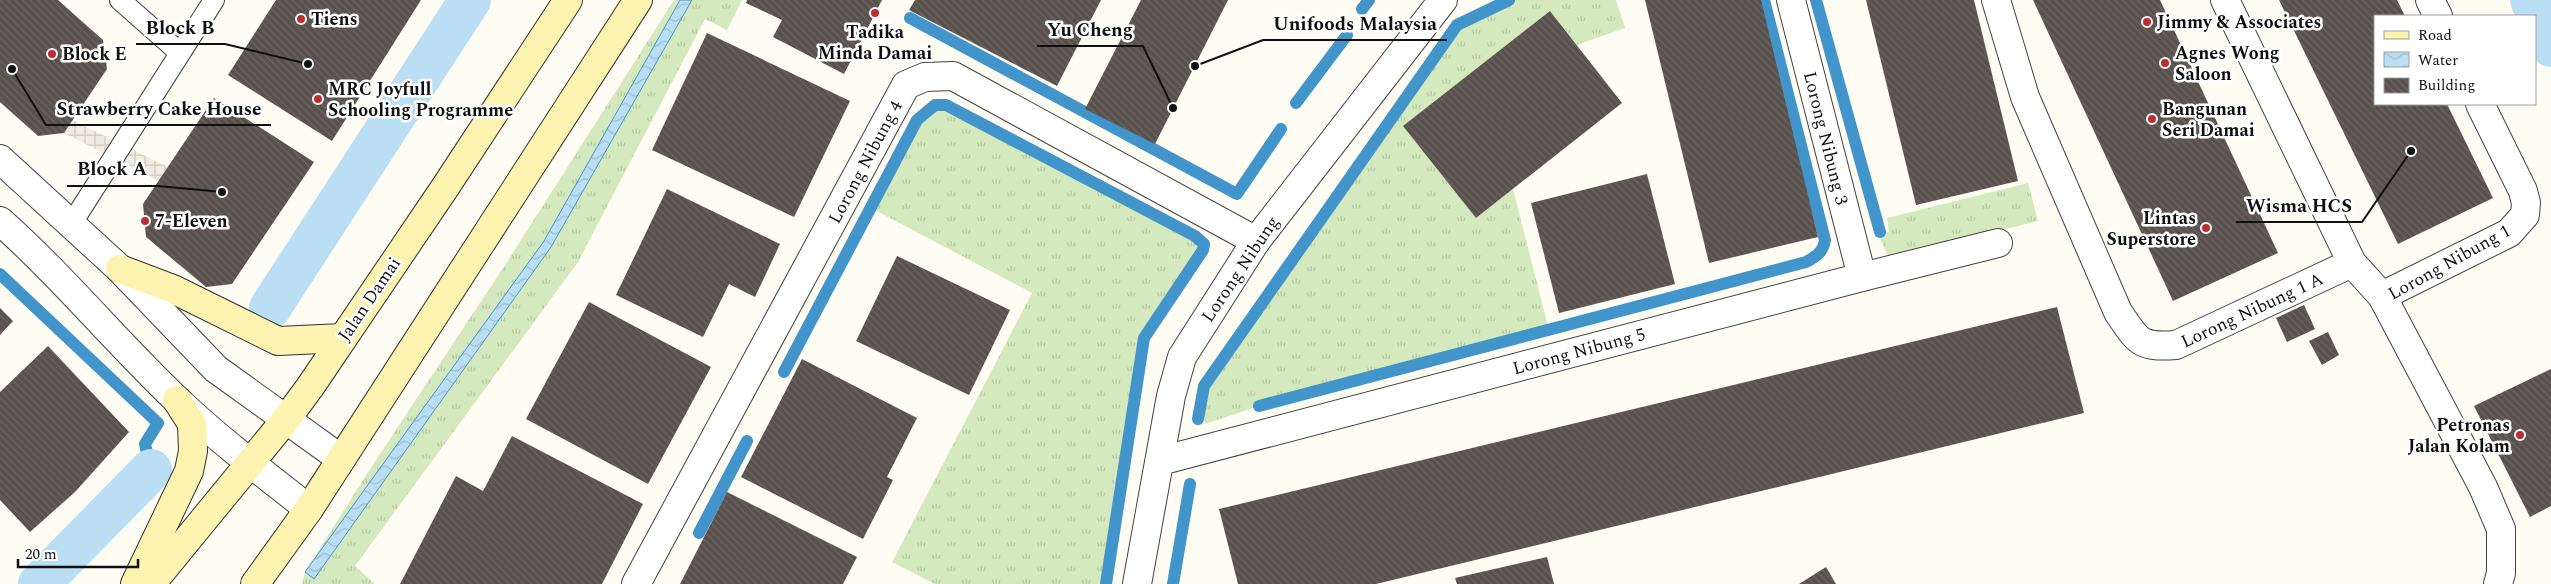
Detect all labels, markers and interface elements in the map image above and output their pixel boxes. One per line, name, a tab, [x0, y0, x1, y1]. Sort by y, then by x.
place label: Tiens	[311, 6, 358, 33]
callout: Unifoods Malaysia	[1263, 6, 1447, 40]
marker: Tadika Minda Damai	[869, 7, 881, 19]
place label: Jimmy & Associates	[2157, 9, 2321, 36]
callout: Block B	[136, 10, 225, 44]
text: Unifoods Malaysia	[1273, 10, 1437, 39]
callout: Yu Cheng	[1037, 12, 1143, 46]
marker: Tiens	[295, 13, 307, 25]
text: Block B	[146, 14, 214, 43]
legend	[2374, 15, 2536, 105]
text: Yu Cheng	[1047, 16, 1133, 45]
marker: Jimmy & Associates	[2141, 16, 2153, 28]
place label: Tadika Minda Damai	[818, 19, 932, 67]
text: Road	[2418, 24, 2452, 47]
place label: Agnes Wong Saloon	[2175, 40, 2280, 88]
place label: Block E	[62, 41, 127, 68]
marker: Block E	[46, 48, 58, 60]
text: Water	[2418, 49, 2458, 72]
marker: Agnes Wong Saloon	[2159, 57, 2171, 69]
street label: Lorong Nibung 3	[1796, 69, 1855, 208]
text: Building	[2418, 74, 2475, 97]
place label: MRC Joyfull Schooling Programme	[328, 76, 513, 124]
callout: Strawberry Cake House	[46, 91, 271, 125]
marker: MRC Joyfull Schooling Programme	[312, 93, 324, 105]
text: Strawberry Cake House	[57, 95, 261, 124]
street label: Lorong Nibung 4	[821, 96, 909, 229]
place label: Bangunan Seri Damai	[2162, 96, 2255, 144]
marker: Bangunan Seri Damai	[2146, 113, 2158, 125]
callout: Block A	[67, 152, 158, 186]
text: Block A	[77, 155, 147, 184]
callout: Wisma HCS	[2236, 188, 2362, 222]
text: Wisma HCS	[2246, 192, 2352, 221]
place label: Lintas Superstore	[2107, 205, 2196, 253]
place label: 7-Eleven	[155, 208, 228, 235]
street label: Lorong Nibung	[1195, 211, 1286, 328]
marker: 7-Eleven	[139, 215, 151, 227]
street label: Lorong Nibung 1	[2383, 218, 2516, 307]
marker: Lintas Superstore	[2200, 222, 2212, 234]
street label: Jalan Damai	[331, 252, 408, 347]
street label: Lorong Nibung 1 A	[2176, 266, 2328, 355]
street label: Lorong Nibung 5	[1510, 321, 1649, 382]
place label: Petronas Jalan Kolam	[2408, 412, 2510, 460]
marker: Petronas Jalan Kolam	[2514, 429, 2526, 441]
scale bar	[18, 536, 138, 568]
text: 20 m	[25, 543, 57, 566]

